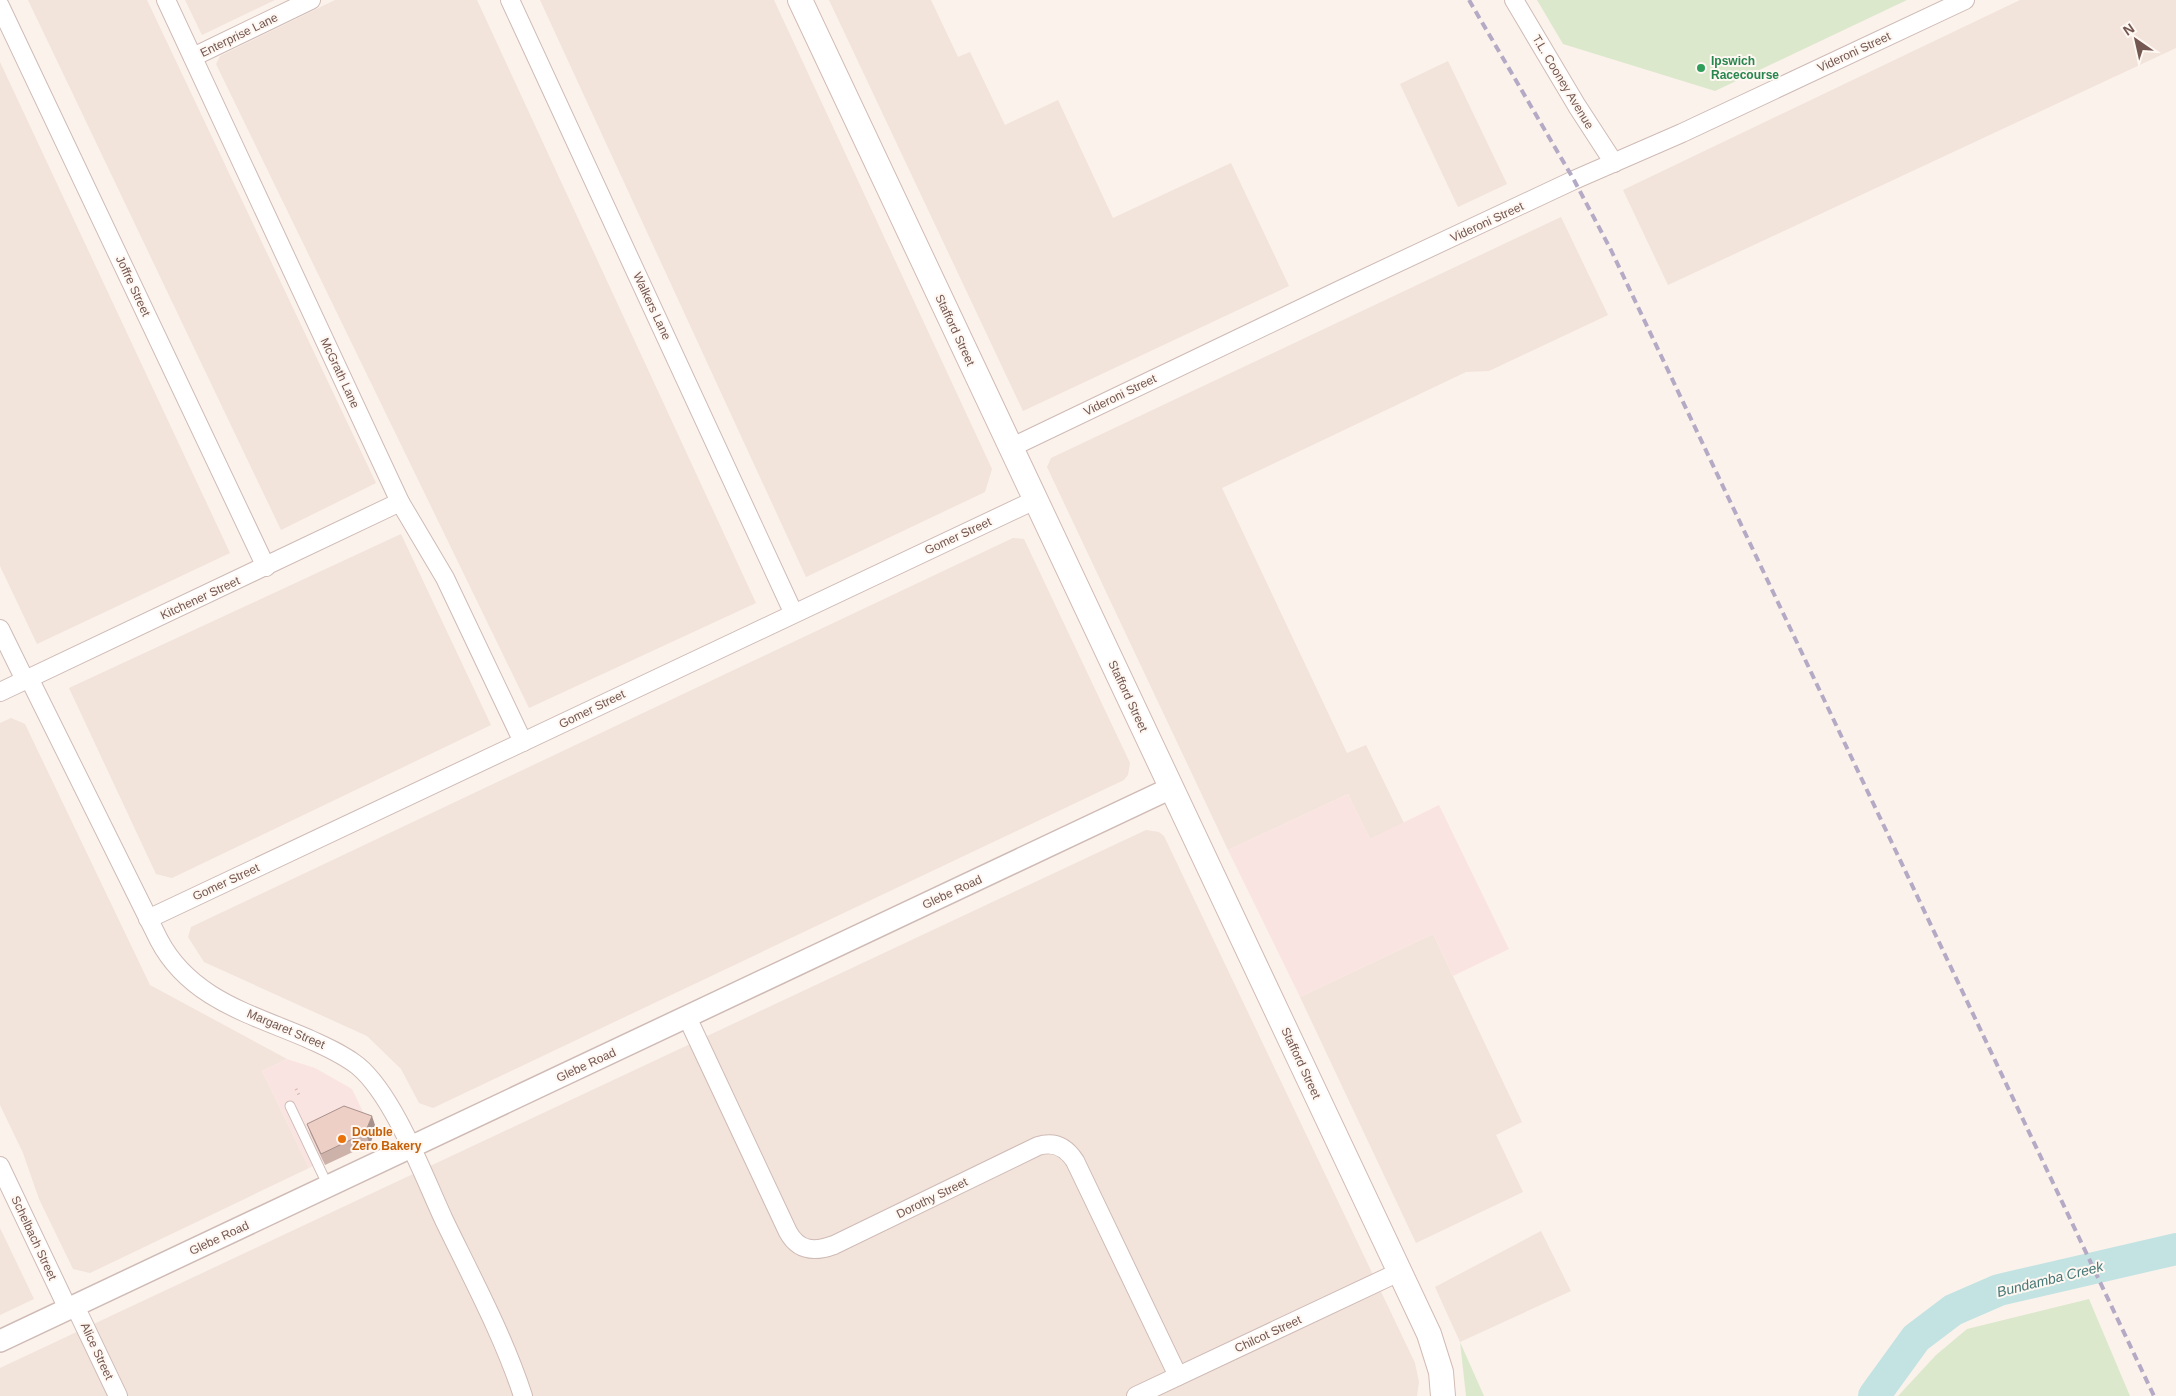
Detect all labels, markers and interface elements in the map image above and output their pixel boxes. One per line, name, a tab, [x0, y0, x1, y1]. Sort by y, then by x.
street label: Enterprise Lane	[198, 10, 280, 60]
north arrow	[2111, 15, 2161, 65]
text: N	[2120, 20, 2137, 39]
street label: Videroni Street	[1815, 29, 1893, 75]
street label: T.L. Cooney Avenue	[1529, 32, 1597, 132]
place label: Ipswich Racecourse	[1711, 54, 1779, 82]
marker: Ipswich Racecourse	[1695, 62, 1707, 74]
street label: Videroni Street	[1448, 199, 1526, 245]
street label: Joffre Street	[113, 254, 153, 319]
street label: Walkers Lane	[630, 270, 674, 342]
street label: Stafford Street	[932, 292, 978, 369]
street label: McGrath Lane	[318, 336, 363, 411]
street label: Videroni Street	[1081, 371, 1159, 419]
street label: Gomer Street	[922, 514, 994, 558]
street label: Kitchener Street	[158, 573, 243, 623]
street label: Stafford Street	[1105, 658, 1151, 735]
street label: Gomer Street	[557, 687, 628, 731]
street label: Gomer Street	[190, 860, 262, 904]
street label: Glebe Road	[920, 872, 984, 912]
street label: Margaret Street	[245, 1006, 328, 1052]
street label: Stafford Street	[1278, 1025, 1324, 1102]
street label: Glebe Road	[554, 1045, 618, 1085]
place label: Double Zero Bakery	[352, 1125, 422, 1153]
marker: Double Zero Bakery	[336, 1133, 348, 1145]
street label: Dorothy Street	[894, 1174, 970, 1221]
street label: Schelbach Street	[8, 1194, 60, 1283]
street label: Glebe Road	[187, 1218, 251, 1258]
water label: Bundamba Creek	[1995, 1258, 2106, 1300]
street label: Chilcot Street	[1232, 1312, 1304, 1356]
street label: Alice Street	[78, 1320, 117, 1382]

